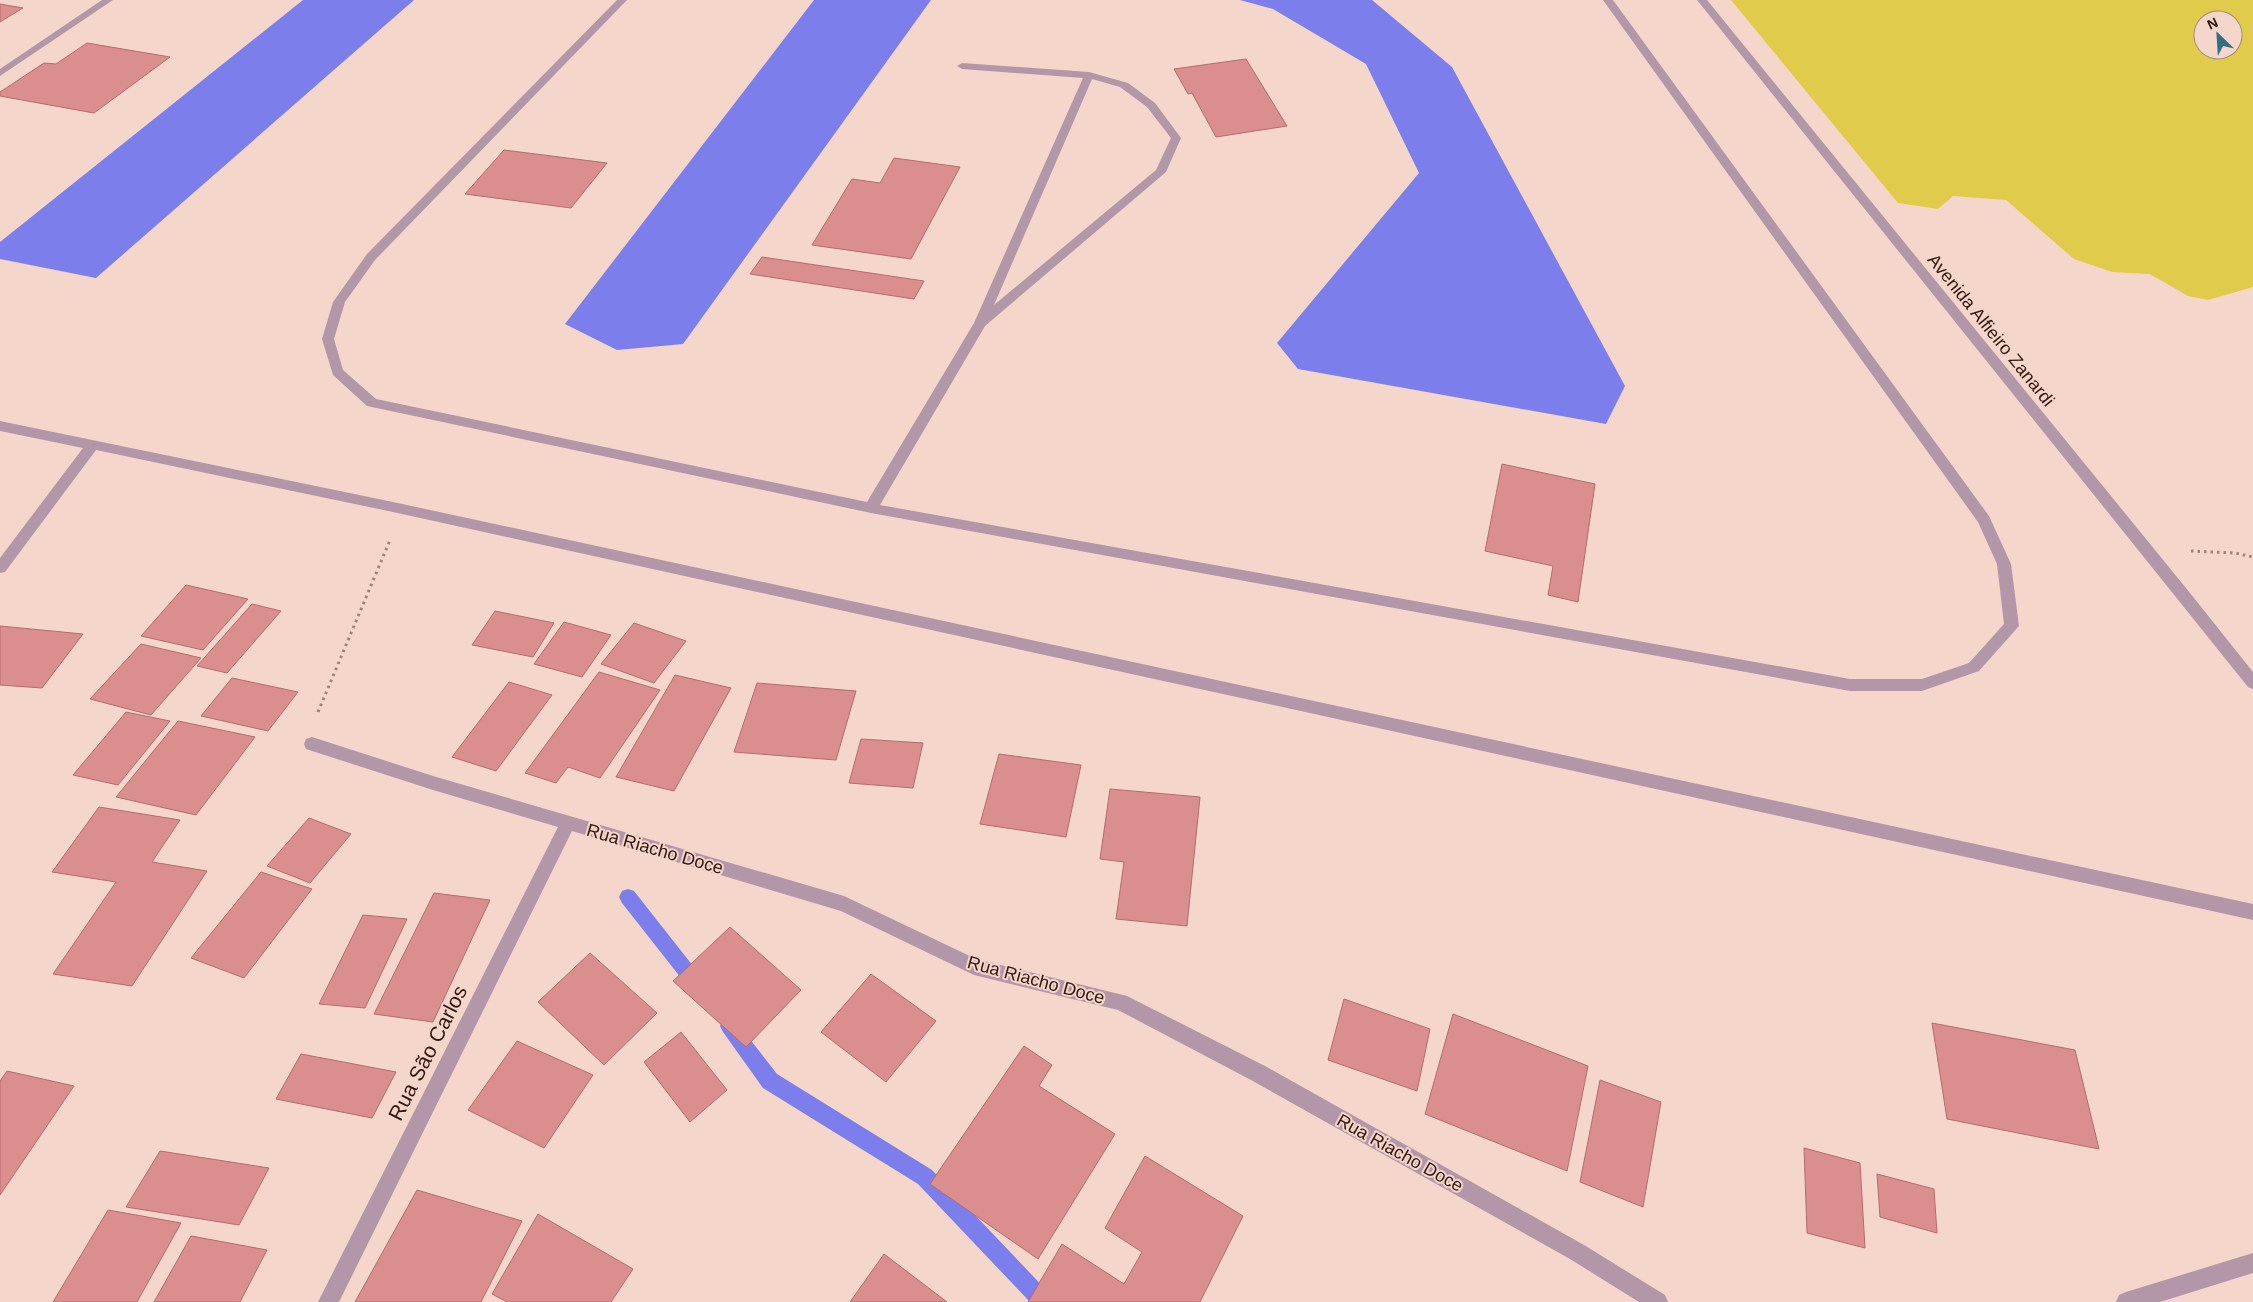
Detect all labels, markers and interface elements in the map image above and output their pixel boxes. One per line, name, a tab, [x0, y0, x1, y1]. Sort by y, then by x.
north arrow	[2193, 10, 2243, 60]
text: N	[2205, 14, 2220, 33]
street label: Avenida Alfieiro Zanardi	[1924, 250, 2058, 410]
street label: Rua Riacho Doce	[584, 820, 726, 878]
street label: Rua Riacho Doce	[965, 952, 1107, 1008]
street label: Rua São Carlos	[384, 982, 471, 1124]
street label: Rua Riacho Doce	[1333, 1110, 1467, 1196]

